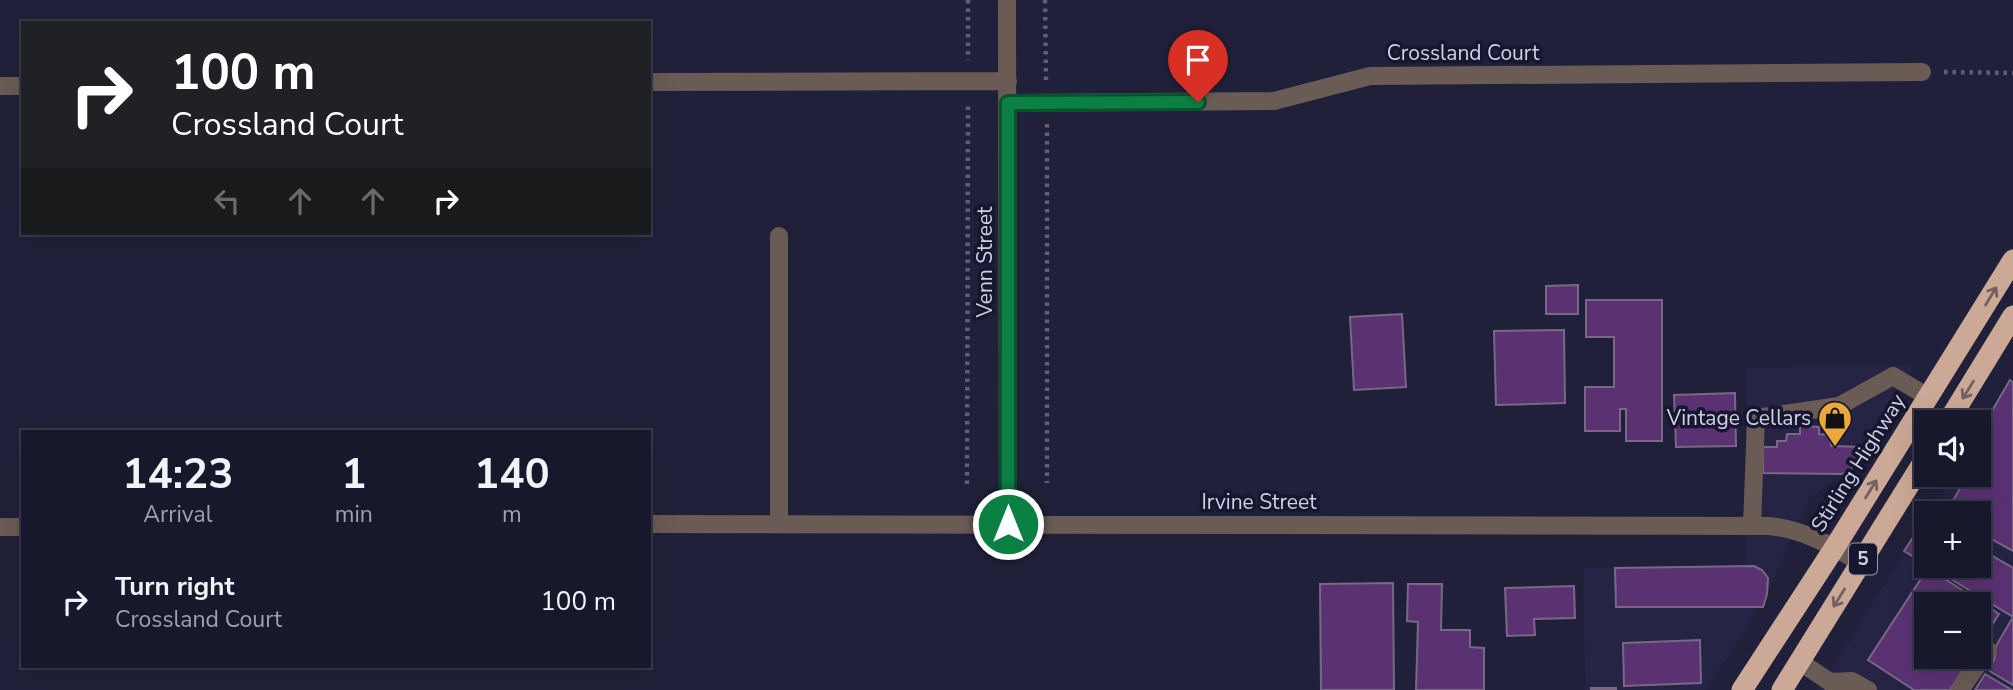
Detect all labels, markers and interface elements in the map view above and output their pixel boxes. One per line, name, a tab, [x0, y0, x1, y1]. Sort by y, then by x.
pin	[1168, 30, 1228, 102]
text: 100 m	[171, 39, 315, 106]
street label: Crossland Court	[1387, 39, 1540, 67]
icon: arrive	[1179, 41, 1217, 79]
icon: right	[56, 49, 147, 140]
text: Crossland Court	[171, 103, 404, 146]
icon: left	[208, 182, 246, 220]
icon: ahead	[281, 182, 319, 220]
icon: ahead	[354, 182, 392, 220]
icon: right	[427, 182, 465, 220]
street label: Venn Street	[971, 206, 999, 318]
one-way arrow	[1984, 286, 1998, 306]
one-way arrow	[1960, 380, 1975, 399]
street label: Stirling Highway	[1804, 389, 1912, 537]
shop icon: Vintage Cellars	[1816, 399, 1854, 448]
place label: Vintage Cellars	[1666, 404, 1811, 432]
map controls	[1914, 410, 1991, 669]
button: sound	[1914, 410, 1991, 487]
text: 14:23	[122, 446, 233, 503]
text: 1	[341, 446, 366, 503]
text: 140	[474, 446, 550, 503]
one-way arrow	[1864, 480, 1878, 500]
position arrow	[971, 487, 1045, 561]
street label: Irvine Street	[1201, 488, 1317, 516]
text: Arrival	[143, 499, 212, 530]
text: min	[335, 499, 373, 530]
text: m	[502, 499, 522, 530]
button: +	[1914, 501, 1991, 578]
road number: 5	[1849, 544, 1877, 574]
text: Turn right	[115, 569, 234, 604]
icon: right	[56, 583, 94, 621]
text: 100 m	[540, 584, 616, 619]
one-way arrow	[1832, 587, 1846, 607]
button: −	[1914, 592, 1991, 669]
text: Crossland Court	[115, 604, 282, 635]

